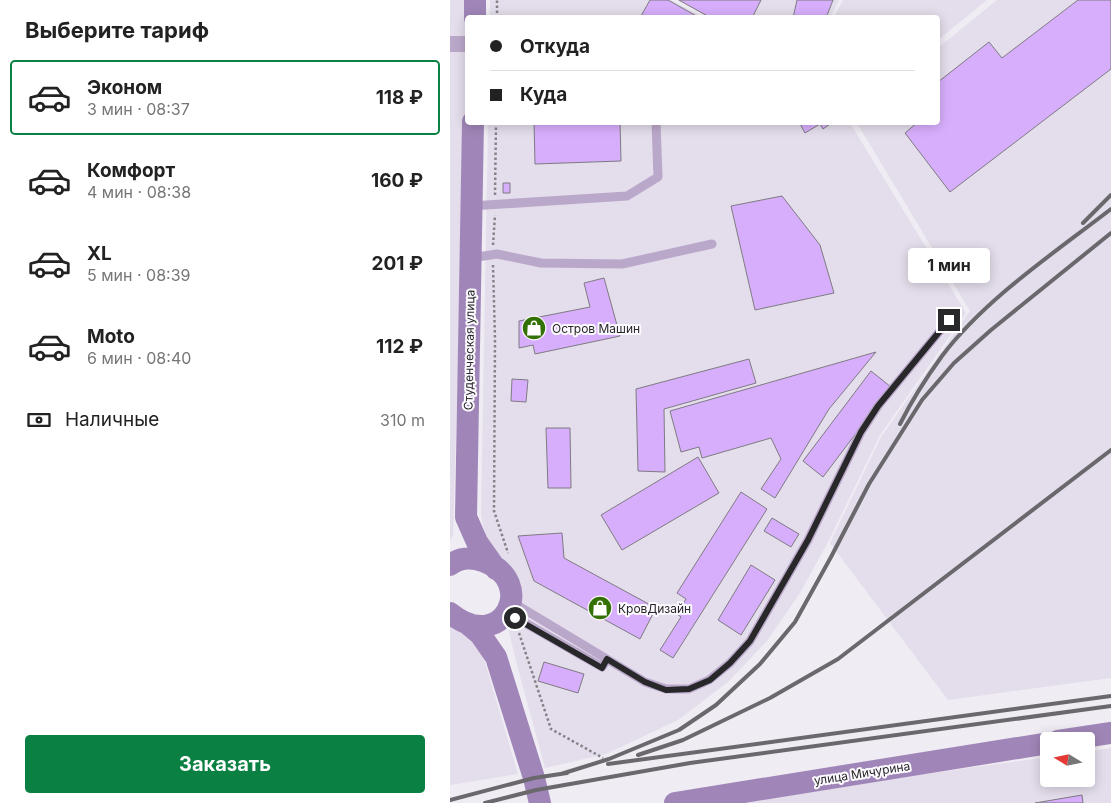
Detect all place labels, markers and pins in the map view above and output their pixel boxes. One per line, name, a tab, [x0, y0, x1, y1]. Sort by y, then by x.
shop icon: Остров Машин	[521, 315, 547, 341]
place label: Остров Машин	[552, 321, 640, 336]
shop icon: КровДизайн	[587, 595, 613, 621]
place label: КровДизайн	[618, 601, 691, 616]

